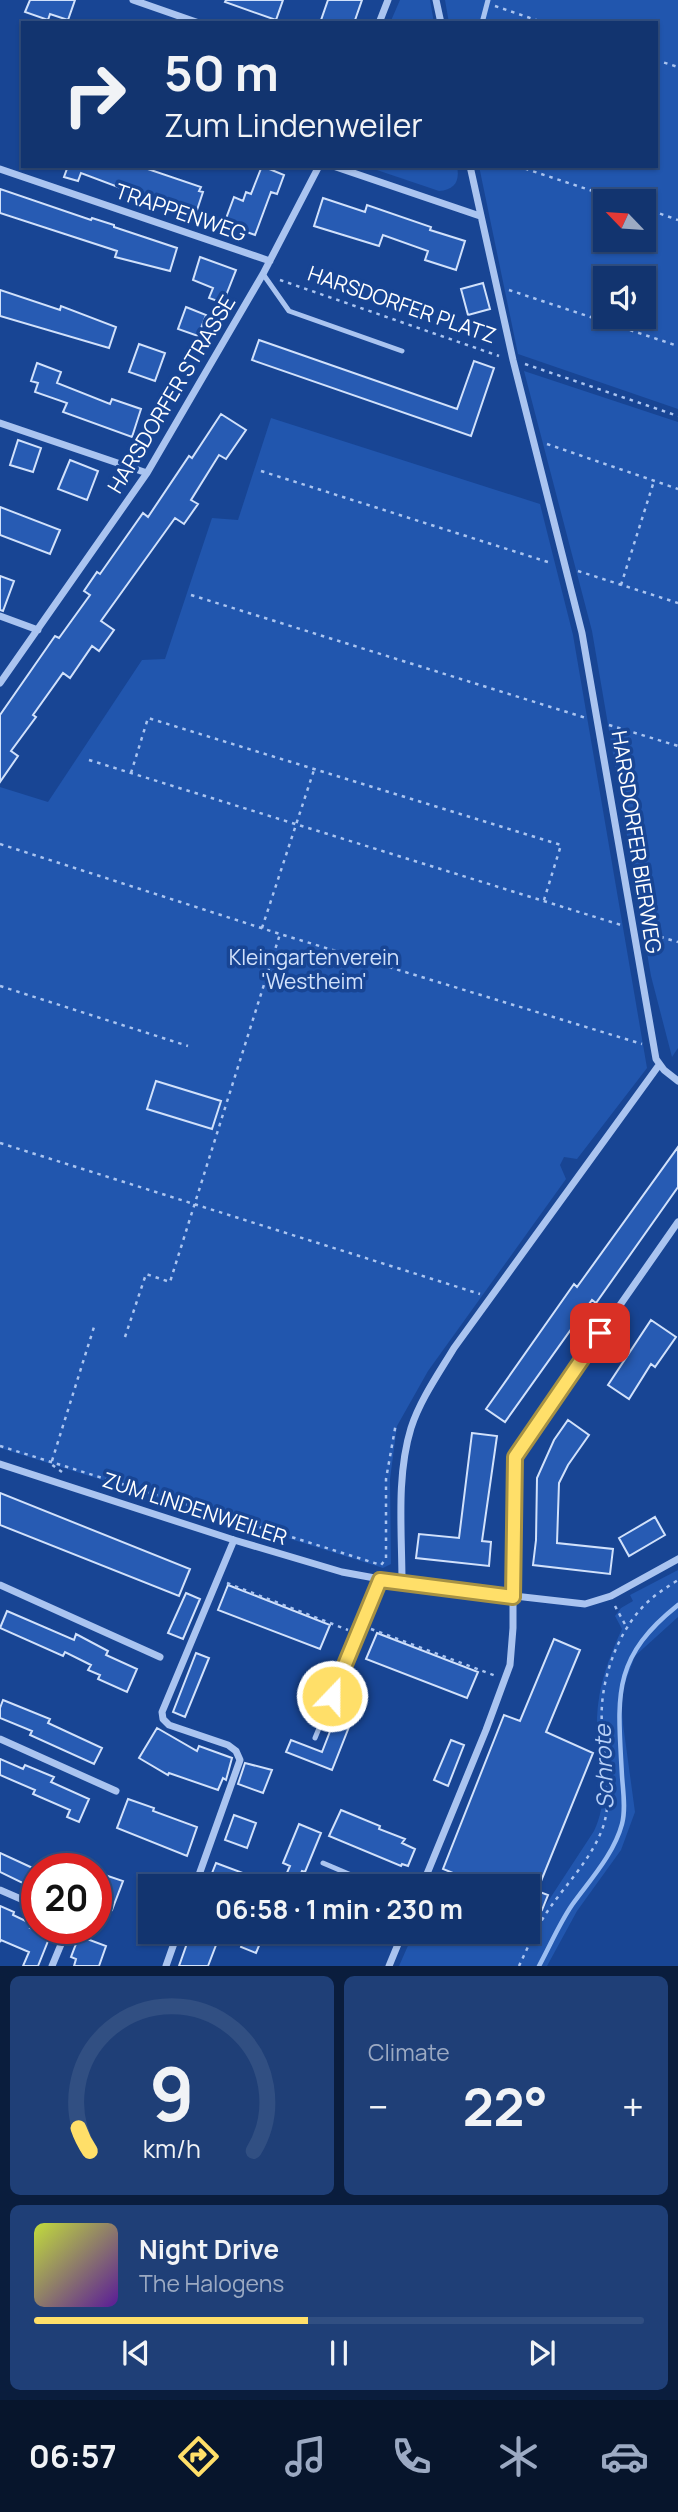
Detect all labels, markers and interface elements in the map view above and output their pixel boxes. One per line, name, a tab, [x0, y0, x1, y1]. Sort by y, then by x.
text: 50 m	[164, 39, 279, 106]
icon: right	[49, 49, 140, 140]
text: Zum Lindenweiler	[164, 103, 423, 147]
street label: TRAPPENWEG	[112, 177, 250, 248]
north arrow	[593, 189, 656, 252]
map controls	[593, 189, 656, 329]
street label: HARSDORFER PLATZ	[304, 259, 500, 349]
button: sound	[593, 266, 656, 329]
street label: HARSDORFER STRASSE	[101, 290, 241, 498]
street label: HARSDORFER BIERWEG	[606, 729, 668, 956]
park label: Kleingartenverein 'Westheim'	[229, 943, 399, 995]
pin	[570, 1303, 630, 1363]
icon: arrive	[581, 1314, 619, 1352]
street label: ZUM LINDENWEILER	[99, 1465, 291, 1551]
position arrow	[295, 1659, 369, 1733]
water label: Schrote	[585, 1723, 620, 1810]
speed limit sign: 20	[21, 1853, 112, 1944]
text: 06:58 · 1 min · 230 m	[215, 1891, 463, 1927]
text: Climate	[368, 2036, 450, 2068]
text: 9	[149, 2044, 195, 2144]
text: 22°	[463, 2071, 548, 2142]
text: −	[368, 2080, 389, 2132]
text: +	[622, 2080, 644, 2132]
text: km/h	[143, 2131, 201, 2166]
text: Night Drive	[139, 2231, 279, 2267]
text: The Halogens	[139, 2267, 284, 2299]
icon: previous	[117, 2334, 155, 2372]
icon: pause	[320, 2334, 358, 2372]
icon: next	[523, 2334, 561, 2372]
icon: directions	[174, 2432, 223, 2481]
icon: music	[281, 2432, 330, 2481]
icon: phone	[387, 2432, 436, 2481]
icon: climate	[494, 2432, 543, 2481]
icon: car	[600, 2432, 649, 2481]
text: 06:57	[29, 2434, 117, 2478]

